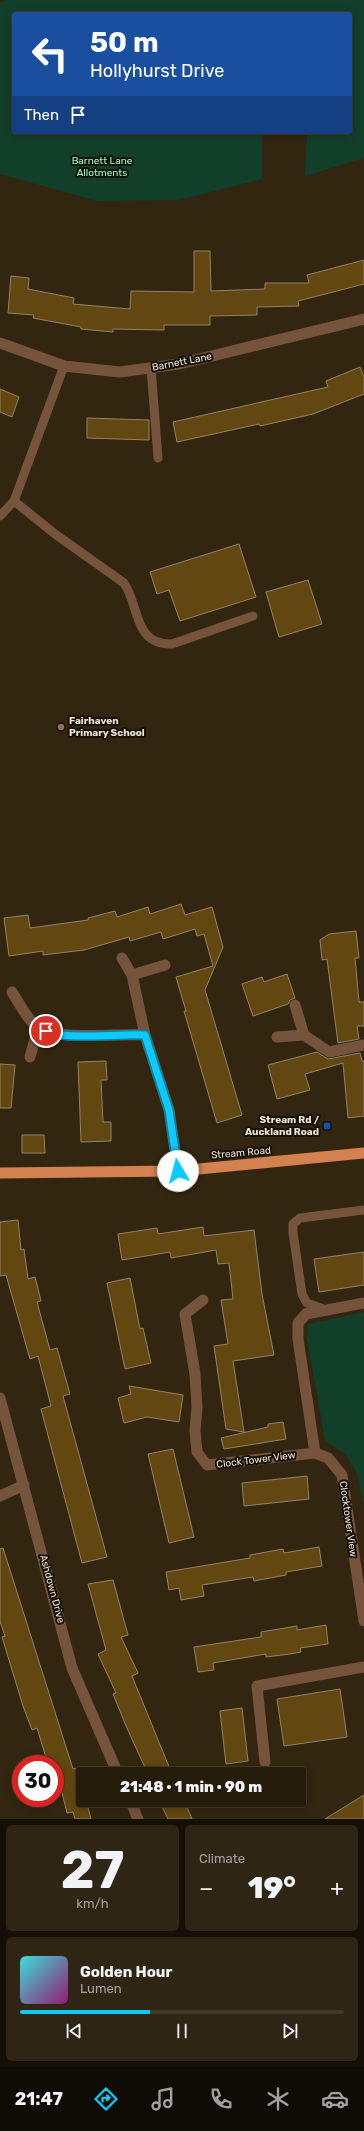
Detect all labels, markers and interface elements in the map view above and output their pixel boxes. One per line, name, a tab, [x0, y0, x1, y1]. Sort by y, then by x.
text: 50 m	[90, 26, 159, 59]
icon: left	[24, 28, 76, 80]
text: Hollyhurst Drive	[90, 60, 224, 82]
icon: arrive	[67, 104, 89, 126]
text: Then	[24, 106, 59, 124]
park label: Barnett Lane Allotments	[72, 155, 133, 179]
street label: Barnett Lane	[151, 350, 213, 374]
place label: Fairhaven Primary School	[69, 715, 145, 739]
marker: Fairhaven Primary School	[56, 722, 66, 732]
pin	[29, 1014, 63, 1048]
icon: arrive	[35, 1020, 57, 1042]
place label: Stream Rd / Auckland Road	[245, 1114, 320, 1138]
marker: Stream Rd / Auckland Road	[322, 1121, 332, 1131]
street label: Stream Road	[211, 1144, 271, 1162]
position arrow	[157, 1150, 199, 1192]
street label: Clock Tower View	[216, 1449, 296, 1471]
street label: Clocktower View	[337, 1480, 359, 1558]
street label: Ashdown Drive	[37, 1554, 67, 1625]
speed limit sign: 30	[12, 1755, 64, 1807]
text: 21:48 · 1 min · 90 m	[120, 1778, 262, 1796]
text: 27	[61, 1839, 124, 1901]
text: Climate	[199, 1851, 245, 1866]
text: 19°	[248, 1870, 296, 1906]
text: −	[199, 1875, 213, 1902]
text: +	[330, 1875, 344, 1902]
text: km/h	[76, 1896, 109, 1911]
text: Golden Hour	[80, 1963, 172, 1981]
text: Lumen	[80, 1981, 122, 1996]
icon: previous	[63, 2020, 85, 2042]
icon: pause	[171, 2020, 193, 2042]
icon: next	[279, 2020, 301, 2042]
icon: directions	[92, 2085, 120, 2113]
icon: music	[149, 2085, 177, 2113]
icon: phone	[207, 2085, 235, 2113]
icon: climate	[264, 2085, 292, 2113]
icon: car	[321, 2085, 349, 2113]
text: 21:47	[15, 2088, 63, 2110]

